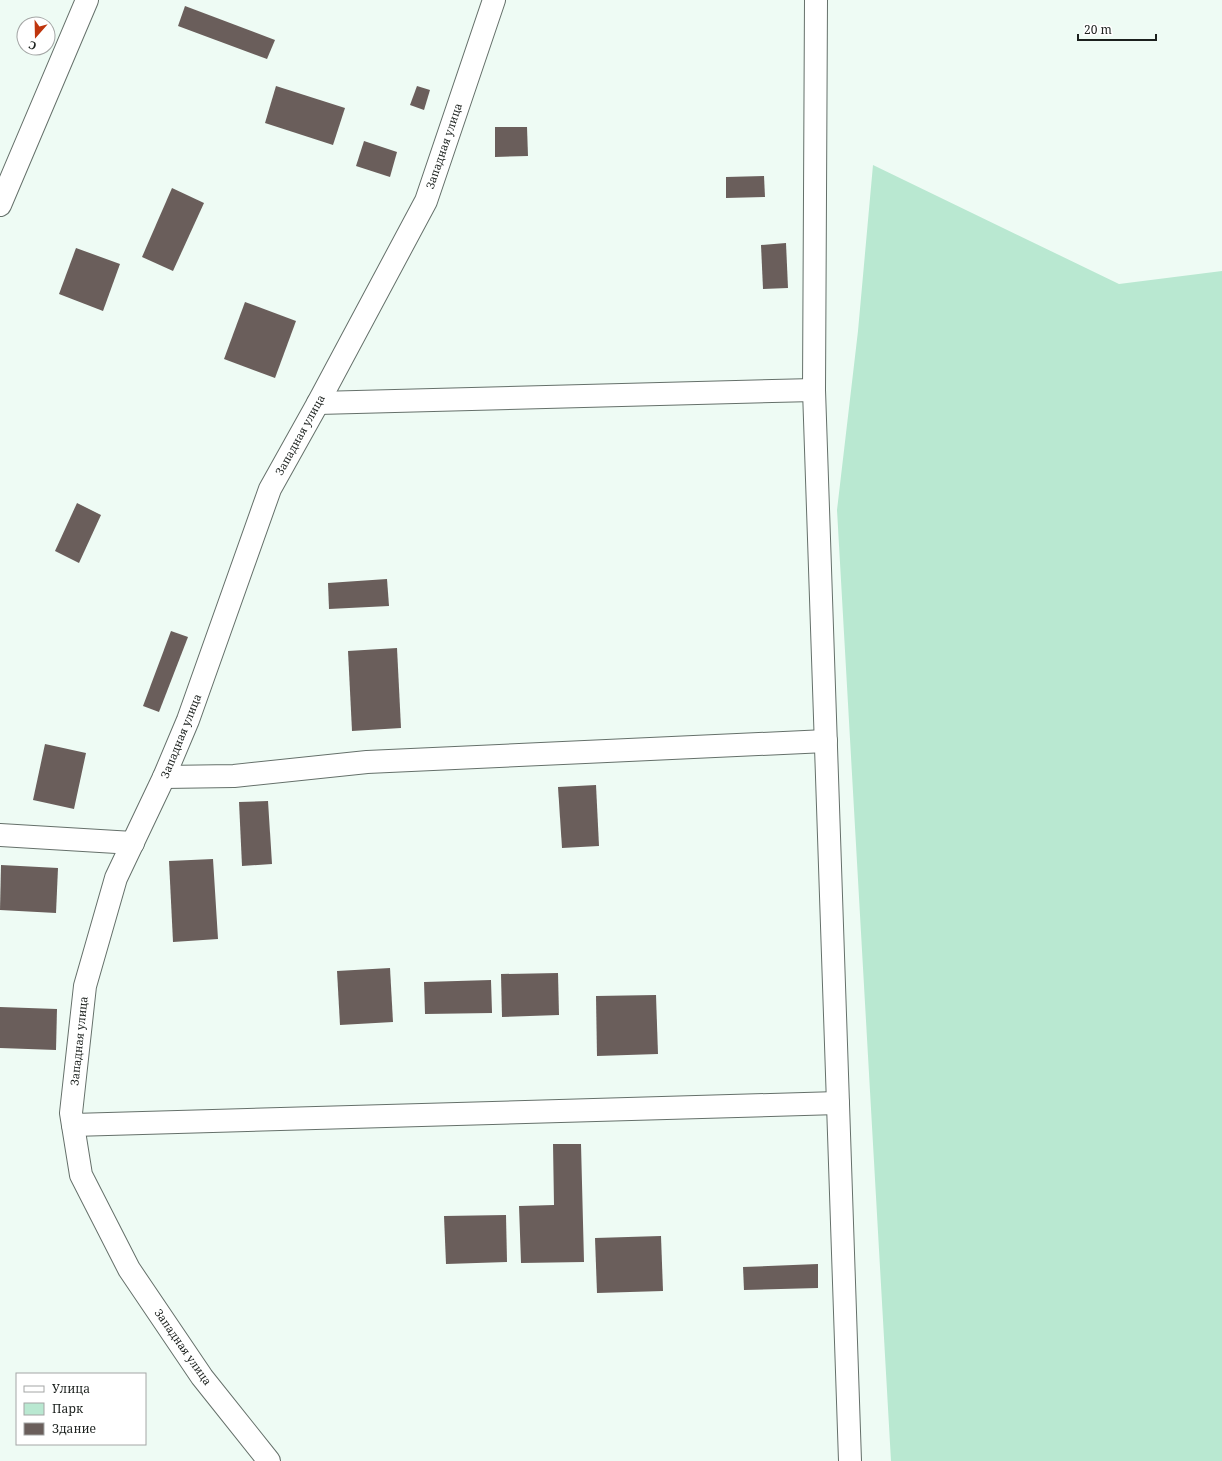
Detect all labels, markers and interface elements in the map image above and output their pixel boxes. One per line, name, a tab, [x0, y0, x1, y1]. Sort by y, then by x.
north arrow	[16, 16, 56, 56]
scale bar	[1078, 16, 1156, 42]
text: 20 m	[1084, 21, 1112, 38]
text: С	[26, 38, 38, 54]
street label: Западная улица	[422, 101, 465, 191]
street label: Западная улица	[271, 392, 328, 478]
street label: Западная улица	[157, 691, 204, 780]
street label: Западная улица	[66, 995, 91, 1086]
street label: Западная улица	[151, 1306, 215, 1388]
legend	[16, 1373, 146, 1445]
text: Улица	[52, 1380, 90, 1397]
text: Парк	[52, 1400, 84, 1417]
text: Здание	[52, 1420, 96, 1437]

